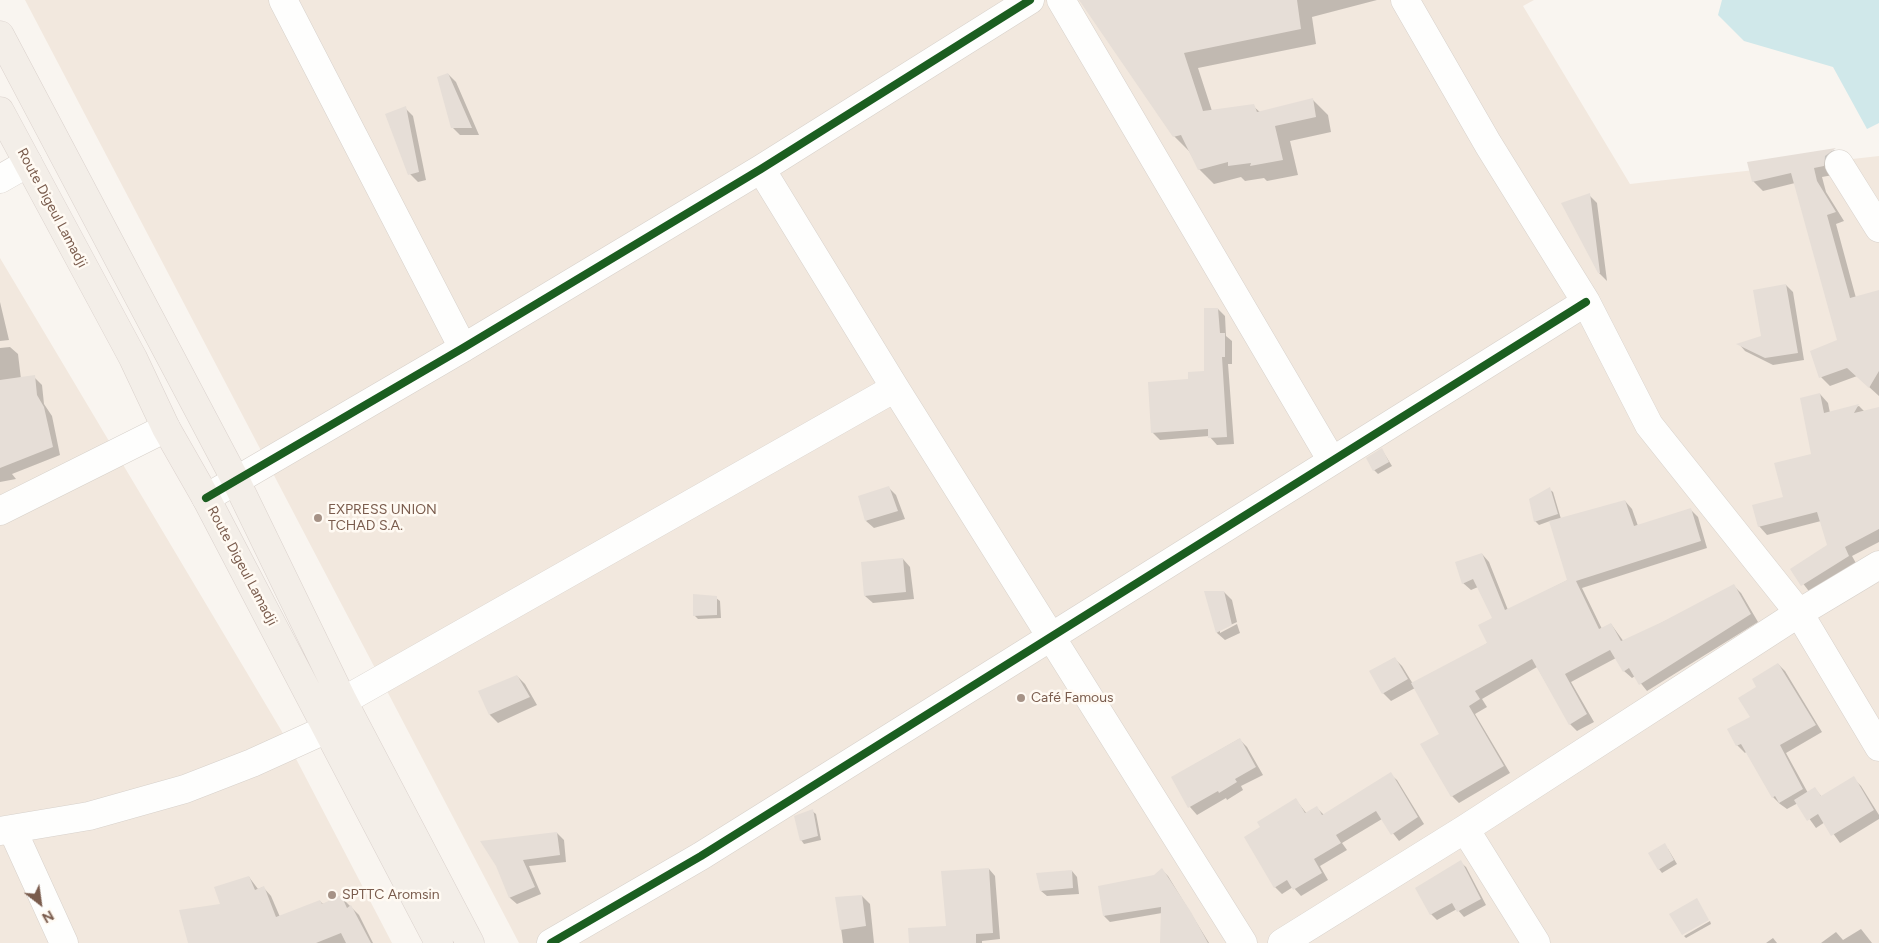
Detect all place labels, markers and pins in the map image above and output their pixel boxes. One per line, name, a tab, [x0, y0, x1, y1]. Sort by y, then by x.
place label: EXPRESS UNION TCHAD S.A.	[328, 502, 437, 534]
marker: EXPRESS UNION TCHAD S.A.	[312, 512, 324, 524]
place label: Café Famous	[1031, 690, 1113, 706]
marker: Café Famous	[1015, 692, 1027, 704]
place label: SPTTC Aromsin	[342, 887, 440, 903]
marker: SPTTC Aromsin	[326, 889, 338, 901]

